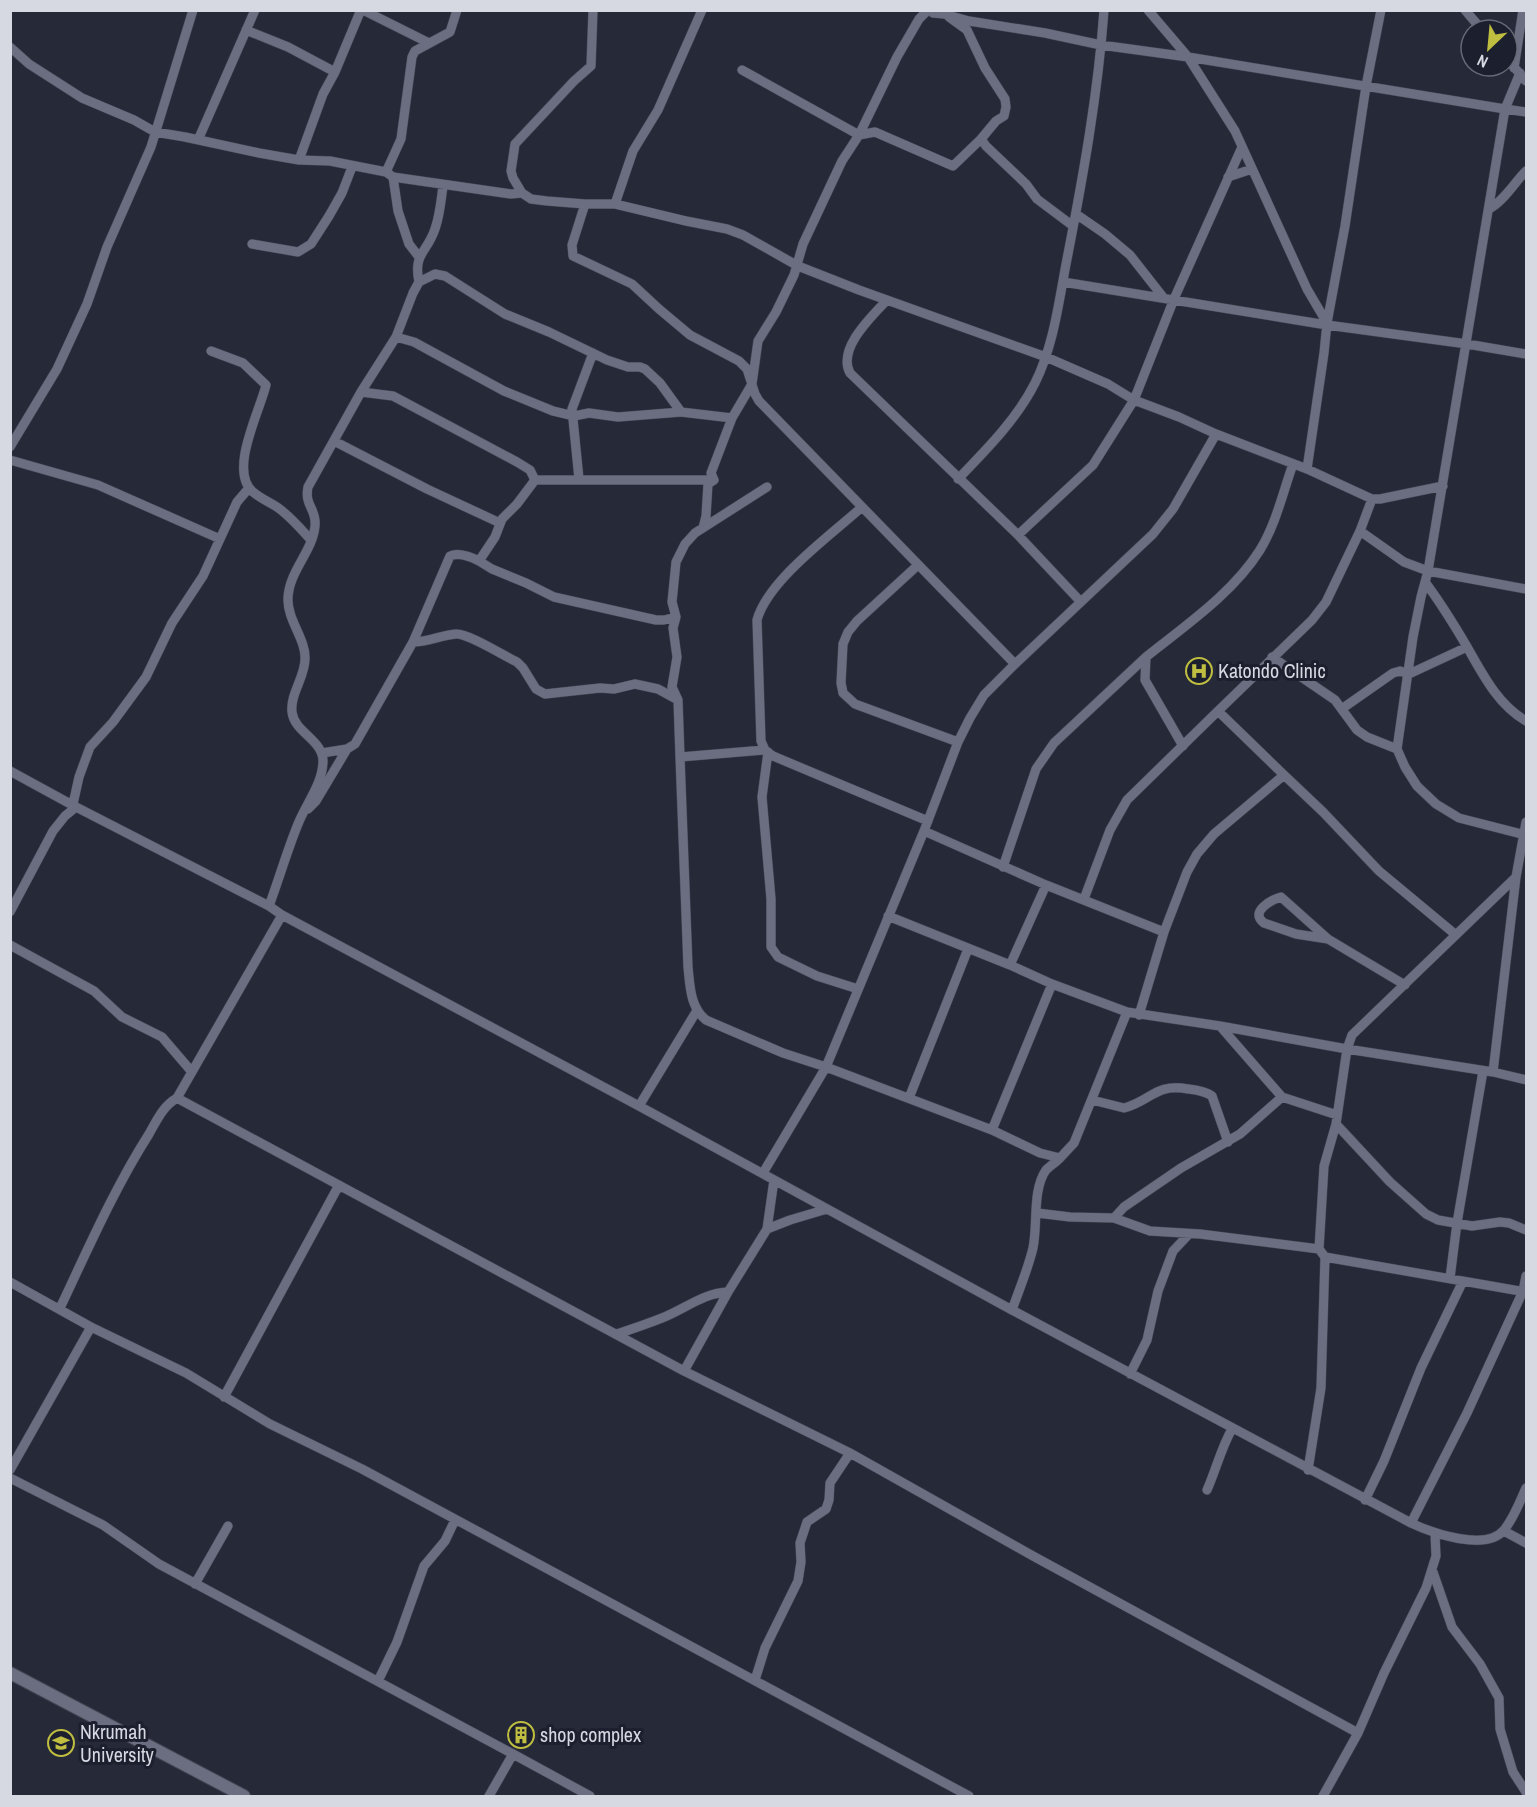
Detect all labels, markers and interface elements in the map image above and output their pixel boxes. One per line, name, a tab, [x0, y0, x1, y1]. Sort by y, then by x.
north arrow	[1459, 18, 1519, 78]
text: N	[1473, 50, 1492, 73]
hospital icon: Katondo Clinic	[1184, 656, 1214, 686]
place label: Katondo Clinic	[1218, 657, 1326, 684]
place label: Nkrumah University	[80, 1718, 155, 1768]
building icon: shop complex	[506, 1720, 536, 1750]
place label: shop complex	[540, 1721, 642, 1748]
school or university icon: Nkrumah University	[46, 1728, 76, 1758]

